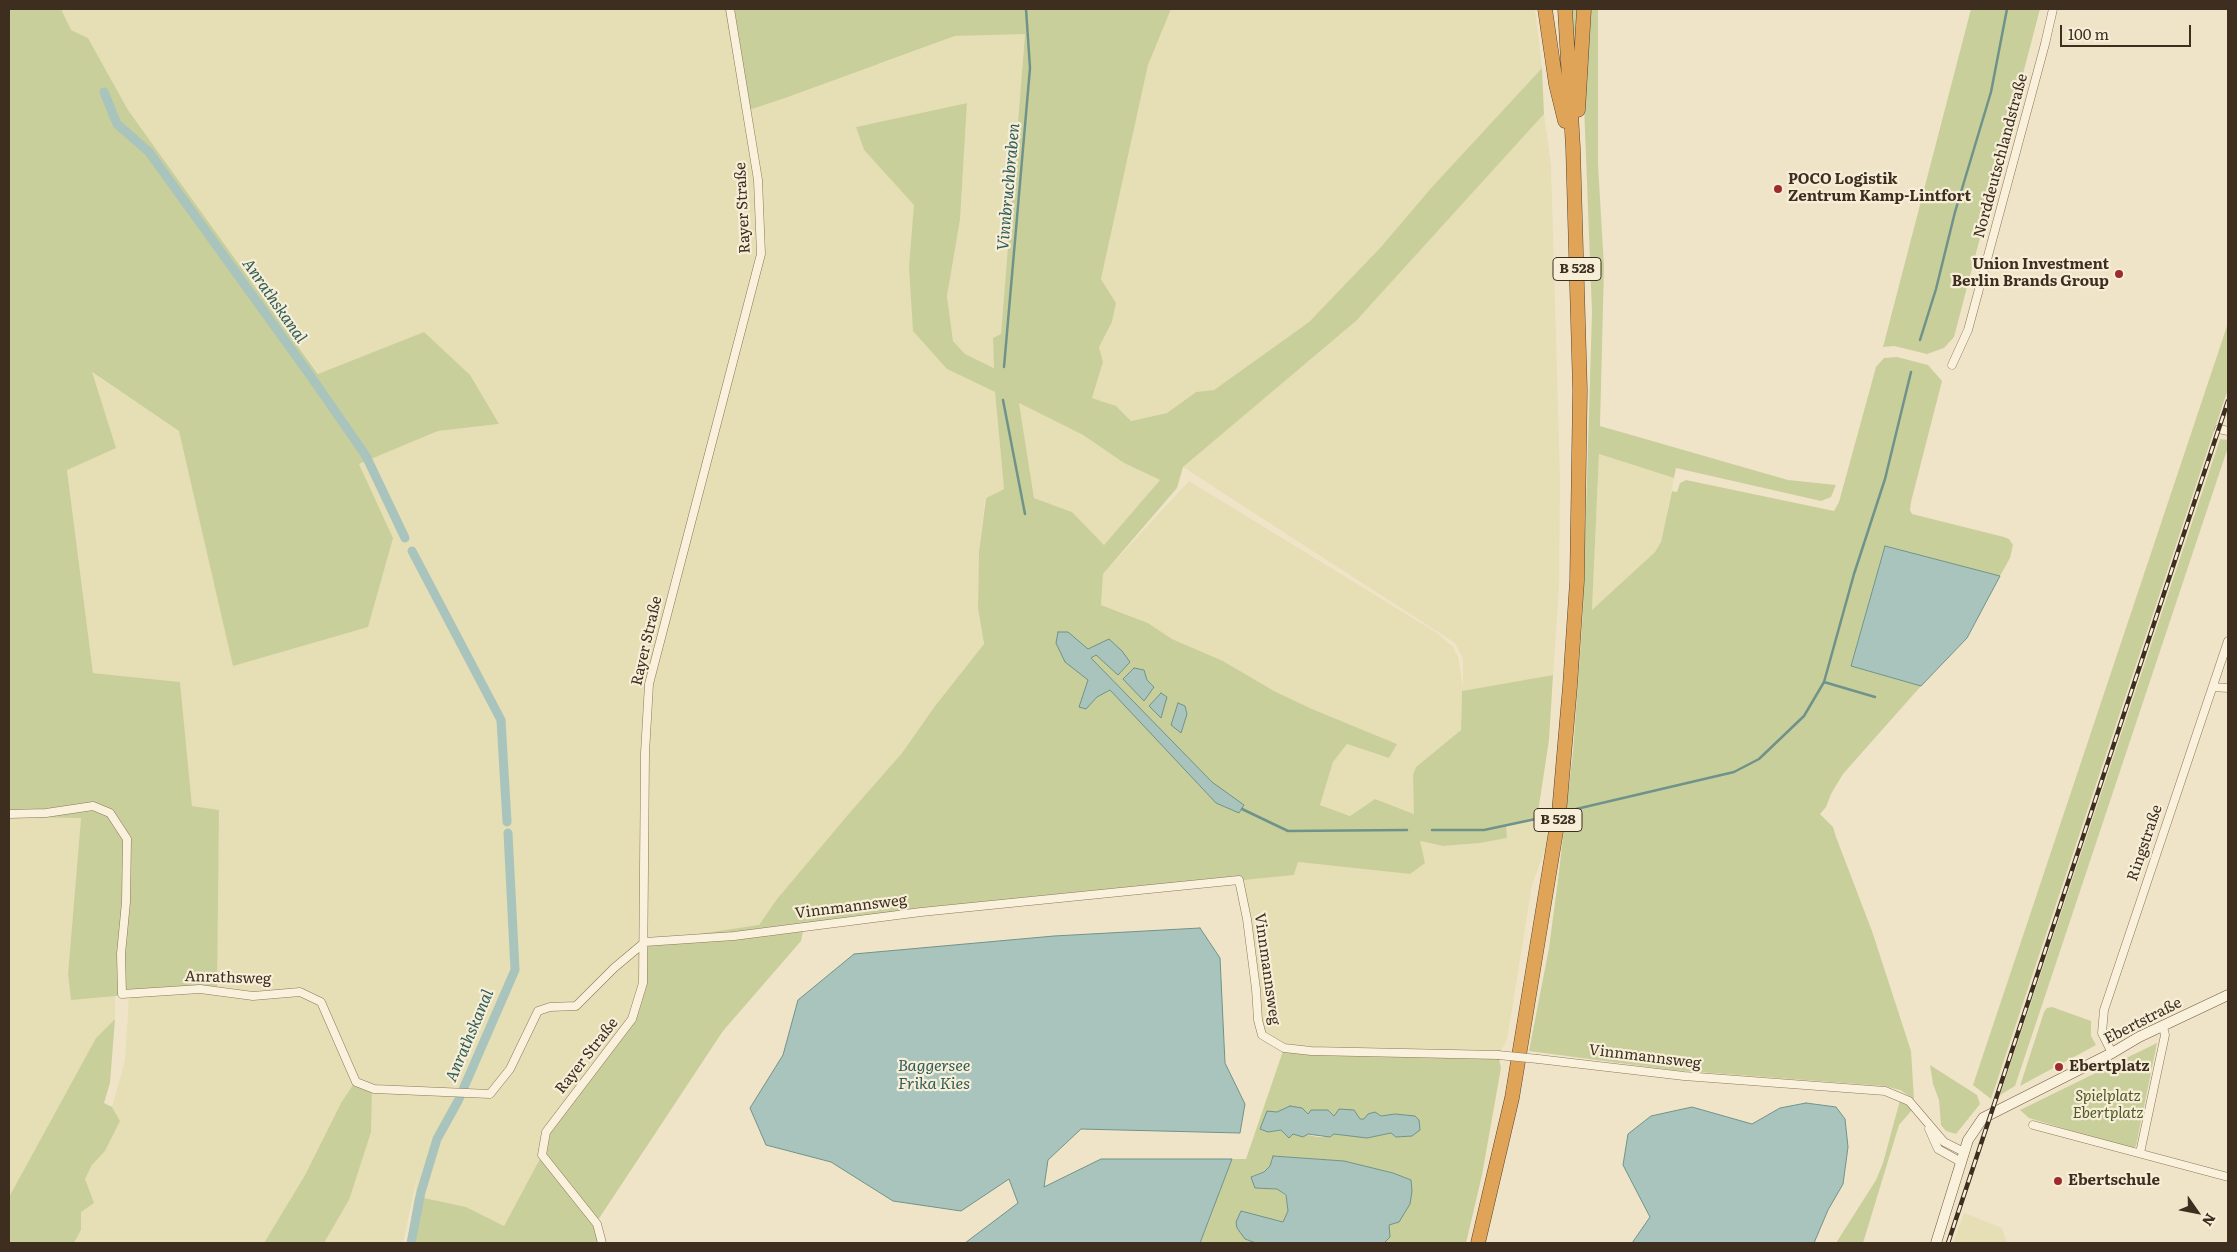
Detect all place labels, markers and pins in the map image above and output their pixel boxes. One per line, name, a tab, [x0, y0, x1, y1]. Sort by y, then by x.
place label: POCO Logistik Zentrum Kamp-Lintfort	[1788, 171, 1971, 206]
marker: POCO Logistik Zentrum Kamp-Lintfort	[1772, 183, 1784, 195]
place label: Union Investment Berlin Brands Group	[1952, 256, 2109, 291]
marker: Union Investment Berlin Brands Group	[2113, 268, 2125, 280]
place label: Ebertplatz	[2069, 1058, 2149, 1076]
marker: Ebertplatz	[2053, 1061, 2065, 1073]
place label: Ebertschule	[2068, 1172, 2160, 1190]
marker: Ebertschule	[2052, 1175, 2064, 1187]

